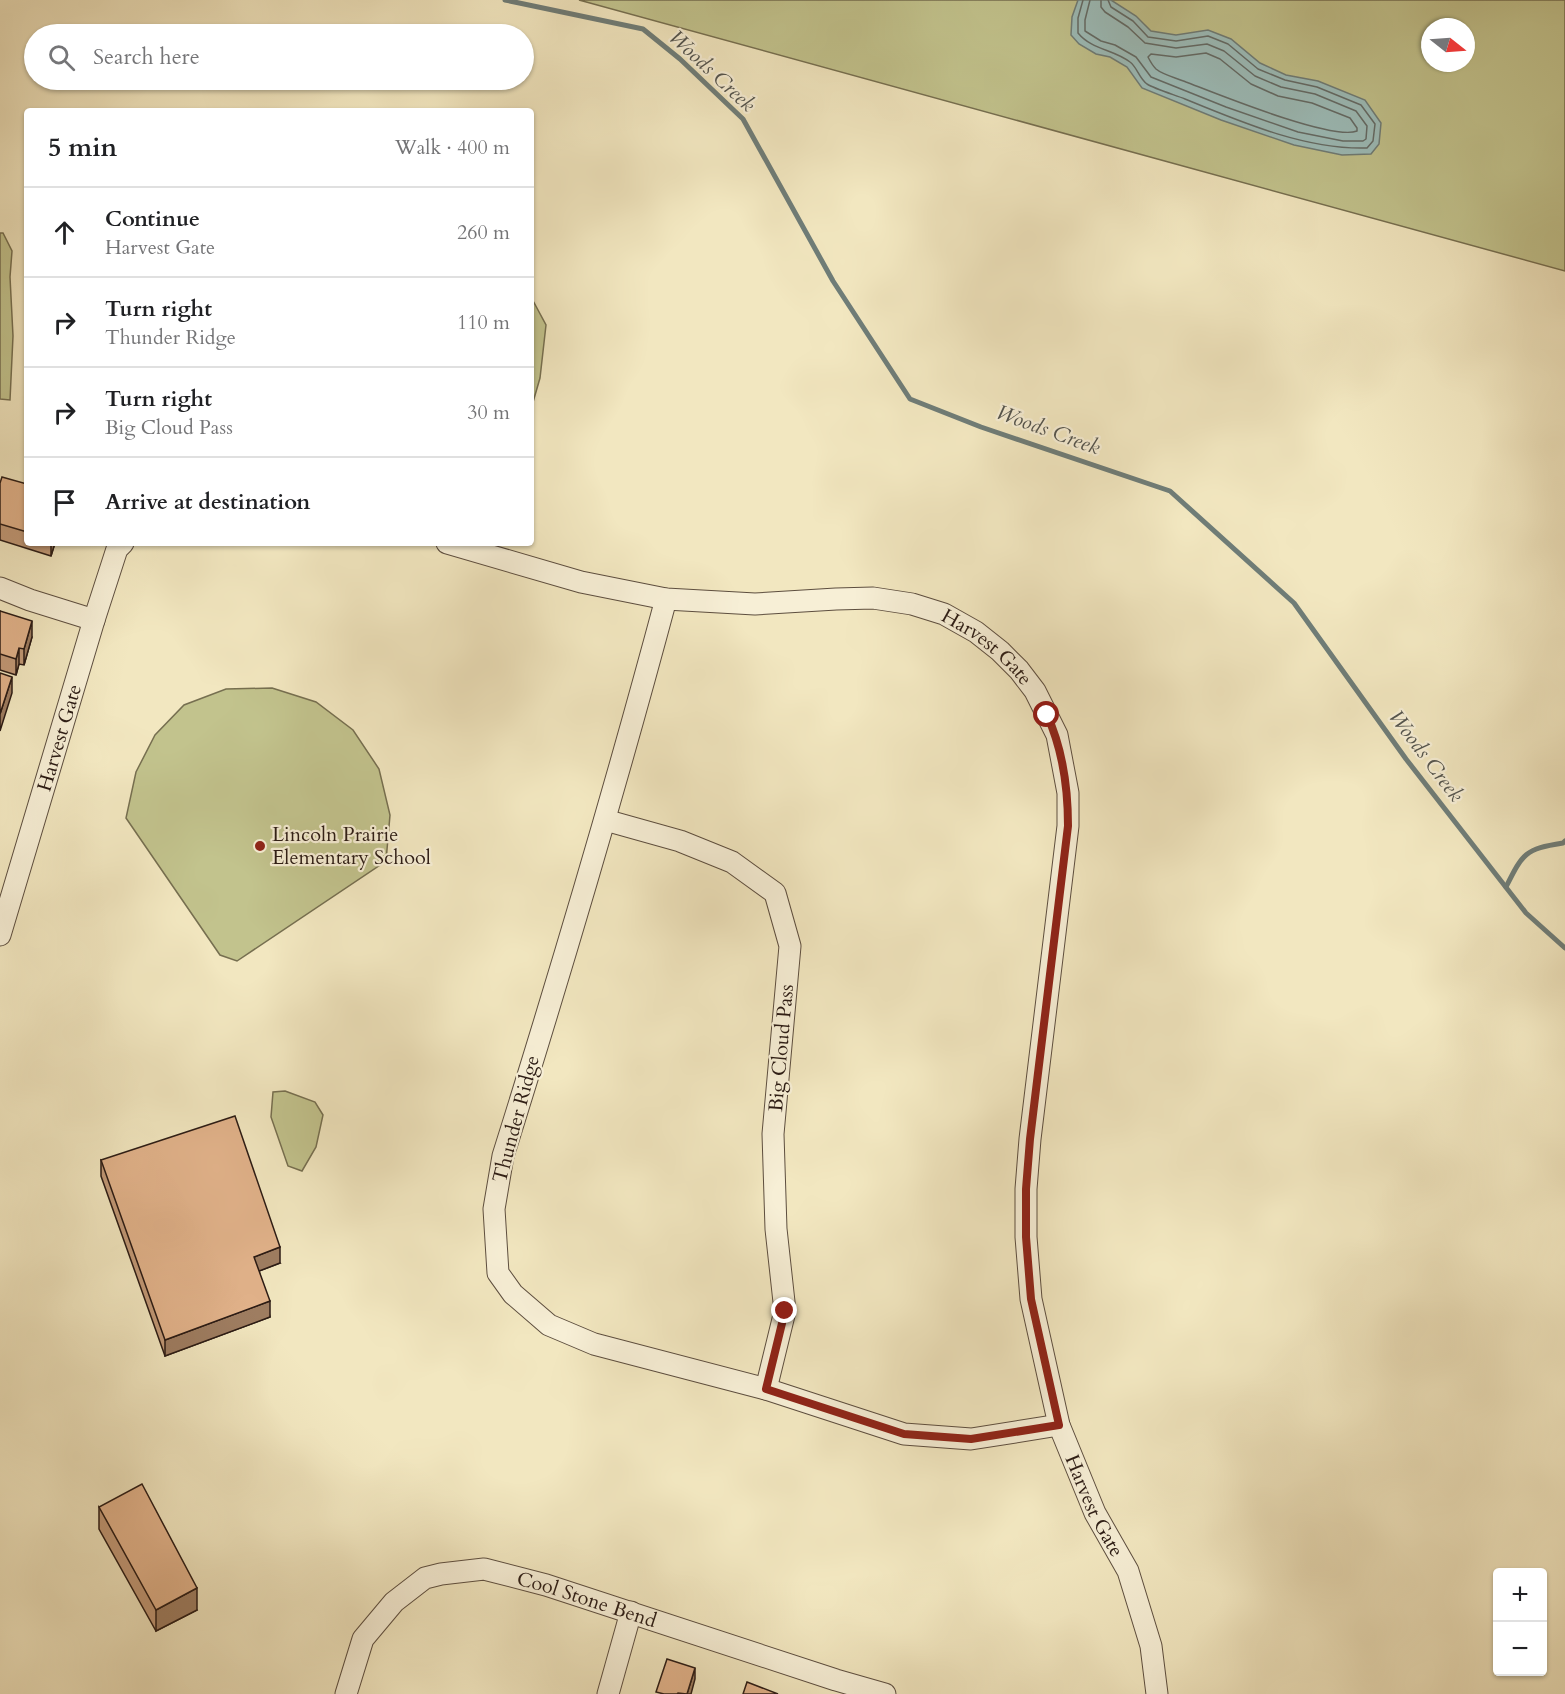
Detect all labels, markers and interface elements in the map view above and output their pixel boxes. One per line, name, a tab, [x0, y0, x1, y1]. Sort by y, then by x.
north arrow	[1421, 18, 1475, 72]
water label: Woods Creek	[662, 23, 762, 119]
search box	[24, 24, 534, 90]
icon: search	[45, 41, 78, 74]
text: Search here	[93, 42, 200, 72]
text: 5 min	[48, 130, 117, 165]
text: Walk · 400 m	[395, 134, 510, 161]
text: Continue	[105, 204, 200, 234]
icon: ahead	[48, 216, 81, 249]
text: 260 m	[457, 219, 510, 246]
text: Harvest Gate	[105, 234, 215, 261]
text: Turn right	[105, 294, 212, 324]
icon: right	[48, 306, 81, 339]
text: 110 m	[457, 309, 510, 336]
text: Thunder Ridge	[105, 324, 236, 351]
text: Turn right	[105, 384, 212, 414]
icon: right	[48, 396, 81, 429]
water label: Woods Creek	[992, 398, 1105, 462]
text: 30 m	[467, 399, 510, 426]
text: Big Cloud Pass	[105, 414, 233, 441]
icon: arrive	[48, 486, 81, 519]
text: Arrive at destination	[105, 487, 310, 517]
street label: Harvest Gate	[937, 602, 1039, 690]
street label: Harvest Gate	[30, 681, 88, 794]
route start	[1033, 701, 1059, 727]
water label: Woods Creek	[1382, 704, 1471, 809]
place label: Lincoln Prairie Elementary School	[272, 821, 431, 871]
marker: Lincoln Prairie Elementary School	[253, 839, 267, 853]
street label: Big Cloud Pass	[762, 983, 800, 1113]
street label: Thunder Ridge	[486, 1052, 546, 1186]
route end	[771, 1297, 797, 1323]
street label: Harvest Gate	[1059, 1450, 1130, 1561]
street label: Cool Stone Bend	[514, 1565, 660, 1634]
map controls	[1493, 1568, 1547, 1676]
button: +	[1493, 1568, 1547, 1622]
button: −	[1493, 1622, 1547, 1676]

